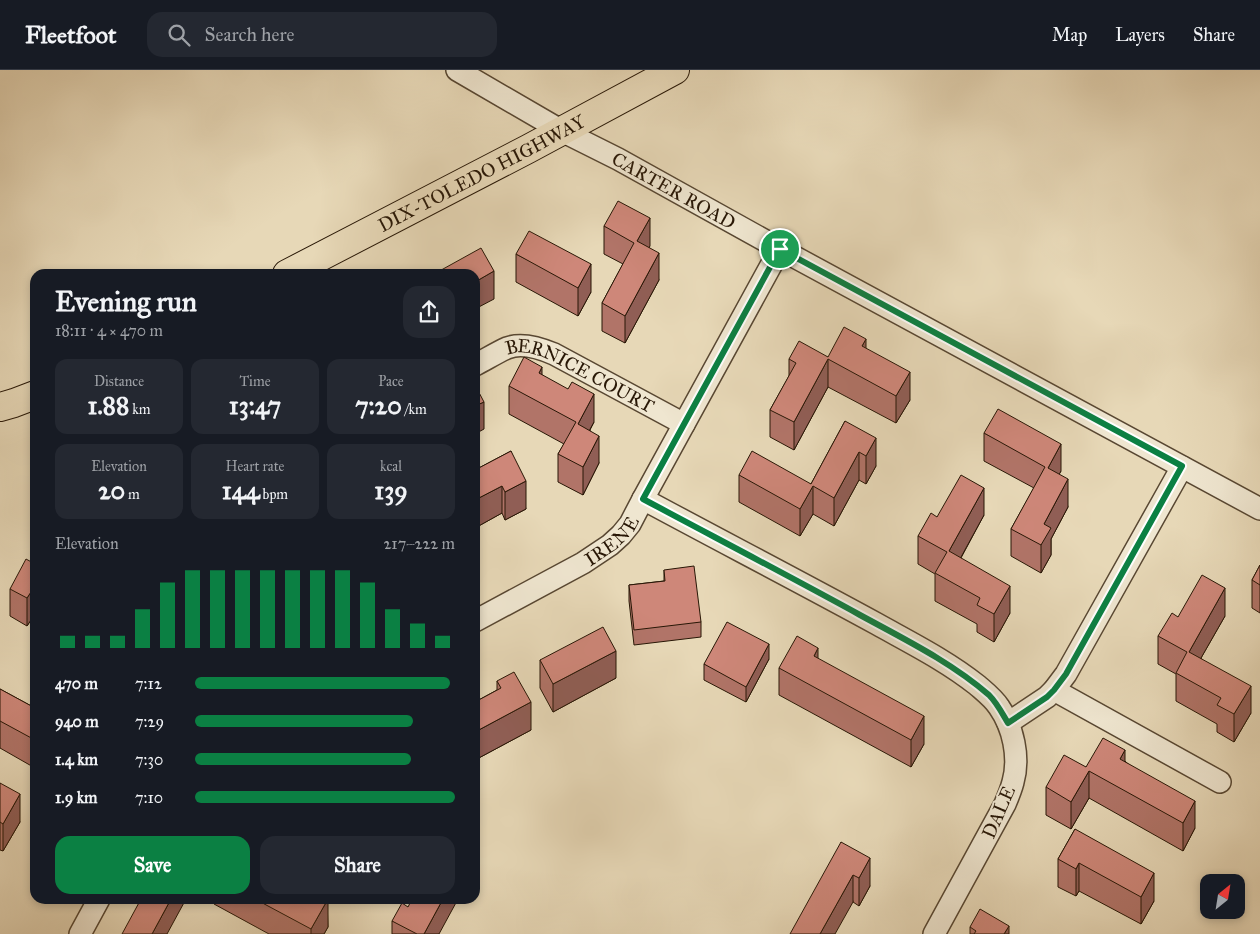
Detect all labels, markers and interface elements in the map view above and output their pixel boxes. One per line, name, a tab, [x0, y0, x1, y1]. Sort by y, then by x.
search box	[147, 12, 497, 57]
text: Fleetfoot	[25, 20, 117, 50]
icon: search	[165, 21, 193, 49]
text: Search here	[205, 23, 294, 46]
text: Map	[1052, 24, 1087, 46]
text: Layers	[1115, 24, 1165, 46]
text: Share	[1193, 24, 1235, 46]
street label: DIX-TOLEDO HIGHWAY	[374, 109, 590, 237]
street label: CARTER ROAD	[608, 147, 740, 234]
pin	[759, 228, 801, 270]
icon: arrive	[766, 235, 794, 263]
text: Evening run	[55, 284, 197, 319]
button: share	[403, 286, 455, 338]
text: 18:11 · 4 × 470 m	[55, 321, 163, 340]
street label: BERNICE COURT	[503, 334, 658, 418]
text: Distance	[94, 373, 144, 390]
text: Time	[240, 373, 271, 390]
text: Pace	[378, 373, 404, 390]
text: 1.88	[88, 390, 129, 421]
text: 13:47	[229, 390, 281, 421]
text: 7:20	[355, 390, 402, 421]
text: km	[129, 401, 150, 418]
text: /km	[402, 401, 427, 418]
text: Elevation	[91, 458, 147, 475]
text: Heart rate	[226, 458, 284, 475]
text: kcal	[380, 458, 402, 475]
text: 20	[98, 475, 125, 506]
text: 144	[222, 475, 260, 506]
text: 139	[374, 475, 408, 506]
text: m	[125, 486, 140, 503]
text: bpm	[260, 486, 288, 503]
street label: IRENE	[580, 512, 644, 571]
text: Elevation	[55, 534, 119, 553]
text: 217–222 m	[383, 534, 455, 553]
text: 470 m	[55, 674, 98, 693]
text: 7:12	[135, 674, 162, 693]
text: 940 m	[55, 712, 99, 731]
text: 7:29	[135, 712, 164, 731]
text: 1.4 km	[55, 750, 98, 769]
text: 7:30	[135, 750, 163, 769]
street label: DALE	[977, 782, 1020, 842]
text: 1.9 km	[55, 788, 98, 807]
text: 7:10	[135, 788, 163, 807]
button: Save	[55, 836, 250, 894]
button: Share	[260, 836, 455, 894]
north arrow	[1200, 874, 1245, 919]
map controls	[1200, 874, 1245, 919]

